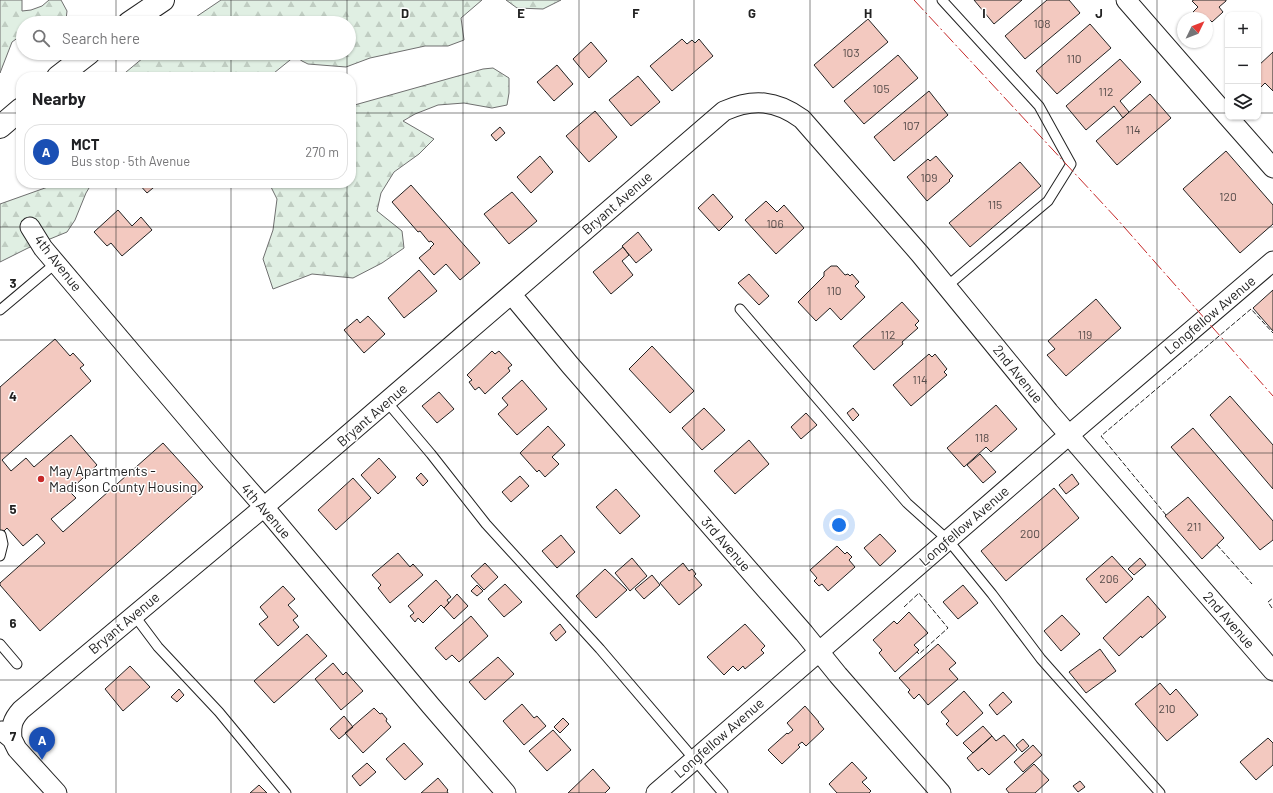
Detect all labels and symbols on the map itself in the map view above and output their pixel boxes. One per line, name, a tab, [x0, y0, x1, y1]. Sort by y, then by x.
text: D	[401, 5, 409, 21]
text: E	[517, 5, 525, 21]
text: F	[632, 5, 640, 21]
text: G	[748, 5, 756, 21]
text: H	[864, 5, 872, 21]
text: I	[982, 5, 986, 21]
text: J	[1095, 5, 1103, 21]
north arrow	[1177, 12, 1213, 48]
house number: 108	[1033, 16, 1051, 30]
house number: 103	[842, 45, 860, 59]
house number: 110	[1066, 51, 1082, 65]
house number: 105	[872, 81, 890, 95]
house number: 112	[1099, 84, 1113, 98]
house number: 107	[903, 118, 920, 132]
house number: 114	[1125, 122, 1141, 136]
street label: Bryant Avenue	[578, 167, 655, 238]
house number: 109	[920, 170, 938, 184]
house number: 120	[1219, 189, 1237, 203]
house number: 115	[988, 197, 1002, 211]
house number: 106	[766, 216, 784, 230]
street label: 4th Avenue	[31, 231, 86, 295]
street label: Longfellow Avenue	[1161, 272, 1259, 358]
text: 3	[9, 275, 17, 291]
house number: 110	[826, 283, 842, 297]
house number: 112	[881, 327, 895, 341]
house number: 119	[1078, 327, 1092, 341]
street label: 2nd Avenue	[990, 341, 1047, 406]
house number: 114	[912, 372, 928, 386]
street label: Bryant Avenue	[333, 379, 410, 450]
text: 4	[9, 388, 17, 404]
house number: 118	[975, 430, 989, 444]
place label: May Apartments - Madison County Housing	[49, 462, 197, 495]
marker: May Apartments - Madison County Housing	[36, 474, 46, 484]
street label: 4th Avenue	[238, 480, 295, 542]
street label: Longfellow Avenue	[915, 482, 1012, 569]
text: 5	[9, 501, 17, 517]
street label: 3rd Avenue	[698, 513, 755, 575]
your location	[829, 515, 849, 535]
house number: 211	[1187, 519, 1201, 533]
house number: 200	[1020, 526, 1040, 540]
house number: 206	[1099, 571, 1119, 585]
street label: Bryant Avenue	[85, 588, 163, 657]
street label: 2nd Avenue	[1200, 588, 1259, 652]
text: 6	[10, 615, 17, 631]
street label: Longfellow Avenue	[670, 694, 767, 781]
house number: 210	[1158, 701, 1176, 715]
pin: A	[29, 727, 55, 760]
text: 7	[10, 728, 17, 744]

